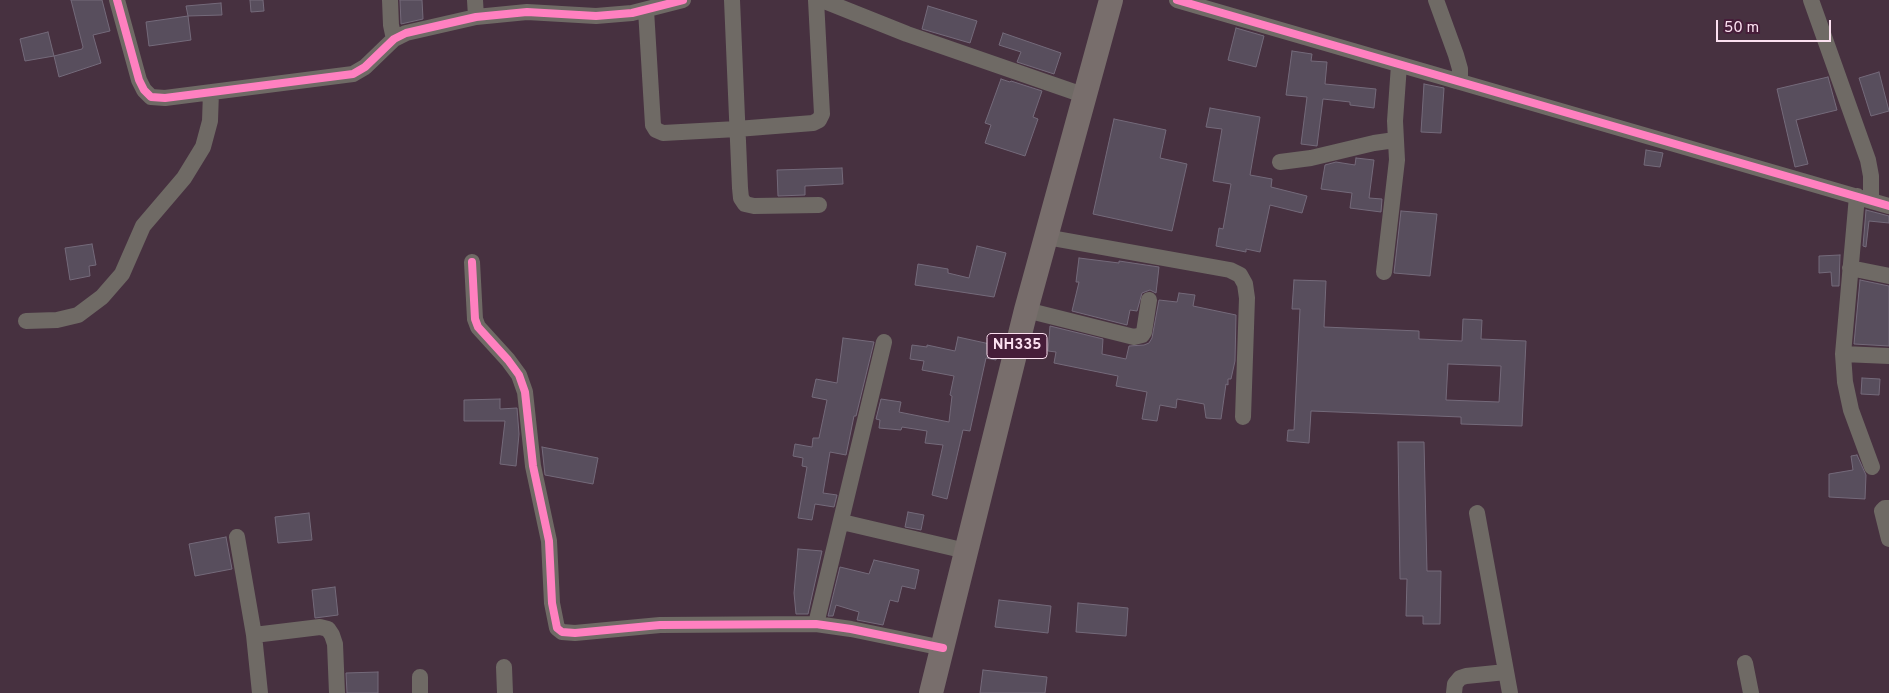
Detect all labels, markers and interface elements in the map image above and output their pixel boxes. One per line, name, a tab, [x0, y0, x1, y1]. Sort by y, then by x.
scale bar	[1719, 10, 1834, 42]
text: 50 m	[1724, 19, 1759, 38]
road number: NH335	[987, 334, 1047, 358]

